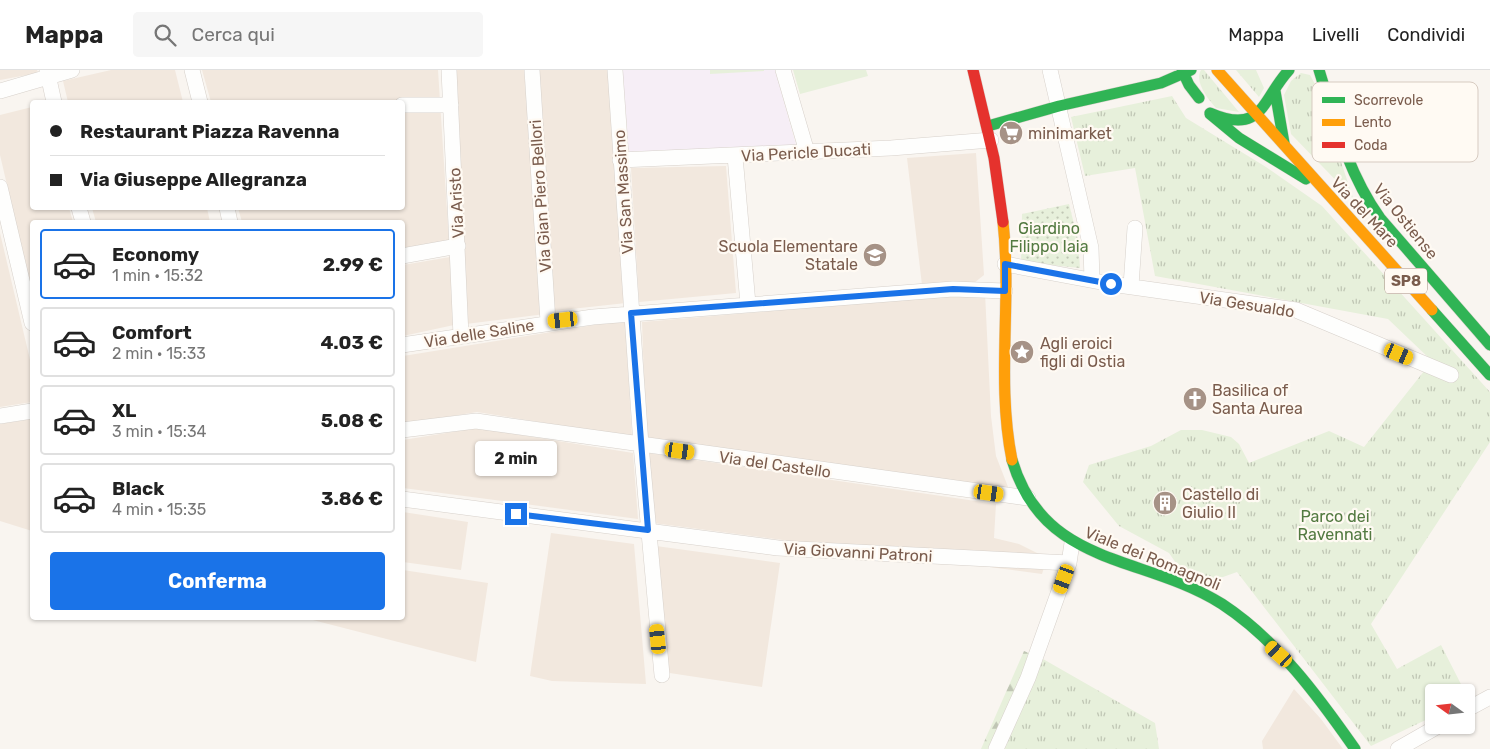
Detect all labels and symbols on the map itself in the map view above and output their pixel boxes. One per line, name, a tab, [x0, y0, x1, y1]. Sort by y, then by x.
legend	[1312, 82, 1478, 162]
text: Scorrevole	[1354, 92, 1423, 109]
text: Lento	[1354, 114, 1391, 131]
street label: Via Gian Piero Bellori	[526, 119, 555, 273]
supermarket icon: minimarket	[998, 120, 1024, 146]
place label: minimarket	[1028, 124, 1112, 143]
street label: Via San Massimo	[610, 129, 637, 255]
text: Coda	[1354, 137, 1387, 154]
street label: Via Pericle Ducati	[741, 140, 871, 165]
street label: Via Aristo	[445, 167, 468, 239]
street label: Via del Mare	[1327, 173, 1402, 252]
street label: Via Ostiense	[1369, 180, 1442, 263]
park label: Giardino Filippo Iaia	[1009, 219, 1089, 256]
place label: Scuola Elementare Statale	[718, 237, 858, 274]
school or university icon: Scuola Elementare Statale	[862, 242, 888, 268]
road number: SP8	[1385, 268, 1427, 294]
route start	[1100, 273, 1122, 295]
street label: Via Gesualdo	[1198, 288, 1296, 321]
car	[547, 311, 578, 329]
street label: Via delle Saline	[423, 315, 536, 352]
place label: Agli eroici figli di Ostia	[1040, 334, 1125, 371]
place icon: Agli eroici figli di Ostia	[1009, 339, 1035, 365]
car	[1382, 341, 1415, 367]
place label: Basilica of Santa Aurea	[1212, 381, 1303, 418]
church icon: Basilica of Santa Aurea	[1182, 386, 1208, 412]
car	[664, 441, 695, 461]
callout: 2 min	[475, 442, 557, 476]
street label: Via del Castello	[718, 447, 832, 482]
car	[973, 483, 1004, 503]
place label: Castello di Giulio II	[1182, 485, 1259, 522]
building icon: Castello di Giulio II	[1152, 490, 1178, 516]
route end	[505, 503, 527, 525]
park label: Parco dei Ravennati	[1298, 507, 1372, 544]
street label: Viale dei Romagnoli	[1082, 522, 1224, 594]
street label: Via Giovanni Patroni	[783, 539, 933, 566]
car	[1051, 562, 1076, 596]
car	[648, 623, 667, 655]
car	[1262, 638, 1295, 670]
north arrow	[1425, 684, 1475, 734]

